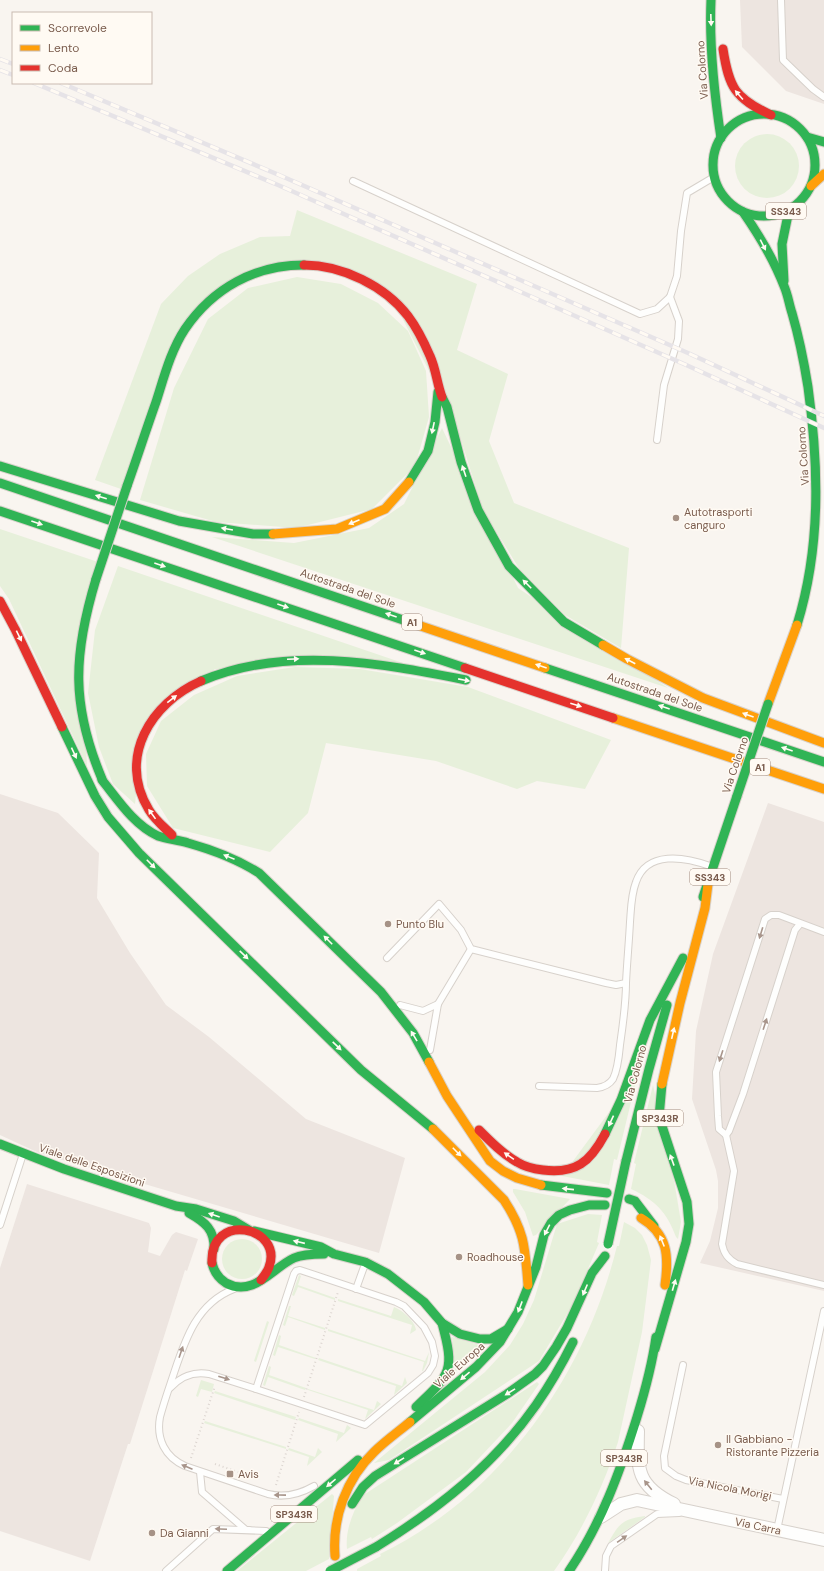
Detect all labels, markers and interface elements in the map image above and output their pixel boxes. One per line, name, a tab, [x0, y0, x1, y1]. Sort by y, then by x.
legend	[12, 12, 152, 84]
one-way arrow	[707, 14, 714, 26]
text: Scorrevole	[48, 20, 107, 36]
text: Lento	[48, 40, 79, 56]
street label: Via Colorno	[693, 40, 711, 100]
text: Coda	[48, 60, 78, 76]
one-way arrow	[734, 89, 743, 100]
road number: SS343	[766, 203, 806, 219]
one-way arrow	[760, 239, 766, 251]
one-way arrow	[430, 421, 436, 434]
street label: Via Colorno	[794, 426, 812, 486]
one-way arrow	[461, 465, 467, 477]
one-way arrow	[95, 494, 107, 500]
place label: Autotrasporti canguro	[684, 505, 752, 532]
marker: Autotrasporti canguro	[671, 513, 681, 523]
one-way arrow	[349, 519, 360, 525]
one-way arrow	[31, 520, 43, 526]
one-way arrow	[220, 526, 233, 532]
one-way arrow	[154, 562, 166, 568]
street label: Autostrada del Sole	[299, 565, 397, 611]
one-way arrow	[522, 579, 532, 589]
one-way arrow	[278, 604, 290, 610]
one-way arrow	[385, 612, 397, 618]
road number: A1	[402, 614, 422, 630]
one-way arrow	[16, 630, 22, 641]
one-way arrow	[414, 650, 426, 656]
one-way arrow	[287, 656, 299, 663]
one-way arrow	[624, 657, 636, 664]
one-way arrow	[534, 662, 546, 668]
street label: Autostrada del Sole	[606, 669, 704, 715]
one-way arrow	[458, 677, 470, 683]
one-way arrow	[166, 694, 177, 703]
one-way arrow	[571, 702, 583, 708]
one-way arrow	[658, 704, 670, 710]
one-way arrow	[742, 711, 754, 717]
street label: Via Colorno	[719, 735, 751, 795]
one-way arrow	[781, 746, 793, 752]
one-way arrow	[71, 747, 77, 759]
road number: A1	[750, 759, 770, 775]
one-way arrow	[148, 809, 156, 820]
one-way arrow	[222, 853, 234, 859]
one-way arrow	[146, 859, 156, 869]
road number: SS343	[690, 869, 730, 885]
place label: Punto Blu	[396, 917, 444, 931]
marker: Punto Blu	[383, 919, 393, 929]
one-way arrow	[758, 927, 764, 939]
one-way arrow	[323, 935, 333, 944]
one-way arrow	[239, 950, 249, 960]
one-way arrow	[762, 1017, 768, 1029]
one-way arrow	[670, 1027, 676, 1039]
one-way arrow	[411, 1030, 418, 1042]
one-way arrow	[332, 1041, 342, 1051]
street label: Via Colorno	[621, 1044, 649, 1104]
one-way arrow	[718, 1051, 724, 1063]
road number: SP343R	[637, 1110, 683, 1126]
one-way arrow	[608, 1116, 614, 1127]
street label: Viale delle Esposizioni	[37, 1140, 147, 1190]
one-way arrow	[452, 1147, 462, 1157]
one-way arrow	[504, 1152, 514, 1160]
one-way arrow	[669, 1153, 675, 1165]
one-way arrow	[562, 1185, 574, 1192]
one-way arrow	[207, 1211, 219, 1217]
one-way arrow	[544, 1224, 550, 1236]
one-way arrow	[659, 1234, 665, 1246]
one-way arrow	[293, 1239, 305, 1245]
place label: Roadhouse	[467, 1250, 524, 1264]
marker: Roadhouse	[454, 1252, 464, 1262]
one-way arrow	[671, 1279, 677, 1291]
one-way arrow	[582, 1284, 588, 1295]
one-way arrow	[517, 1301, 523, 1313]
street label: Viale Europa	[430, 1339, 488, 1391]
one-way arrow	[178, 1346, 184, 1358]
one-way arrow	[459, 1372, 470, 1381]
one-way arrow	[218, 1376, 230, 1382]
one-way arrow	[504, 1389, 516, 1396]
place label: Il Gabbiano - Ristorante Pizzeria	[726, 1432, 819, 1459]
marker: Il Gabbiano - Ristorante Pizzeria	[713, 1440, 723, 1450]
road number: SP343R	[601, 1450, 647, 1466]
one-way arrow	[393, 1457, 405, 1464]
one-way arrow	[180, 1463, 192, 1469]
place label: Avis	[238, 1467, 259, 1481]
marker: Avis	[225, 1469, 235, 1479]
street label: Via Nicola Morigi	[687, 1473, 773, 1503]
one-way arrow	[326, 1479, 336, 1488]
one-way arrow	[643, 1479, 652, 1490]
one-way arrow	[273, 1492, 286, 1498]
road number: SP343R	[271, 1506, 317, 1522]
street label: Via Carra	[734, 1514, 782, 1538]
place label: Da Gianni	[160, 1526, 209, 1540]
one-way arrow	[215, 1526, 227, 1533]
marker: Da Gianni	[147, 1528, 157, 1538]
one-way arrow	[616, 1535, 627, 1543]

